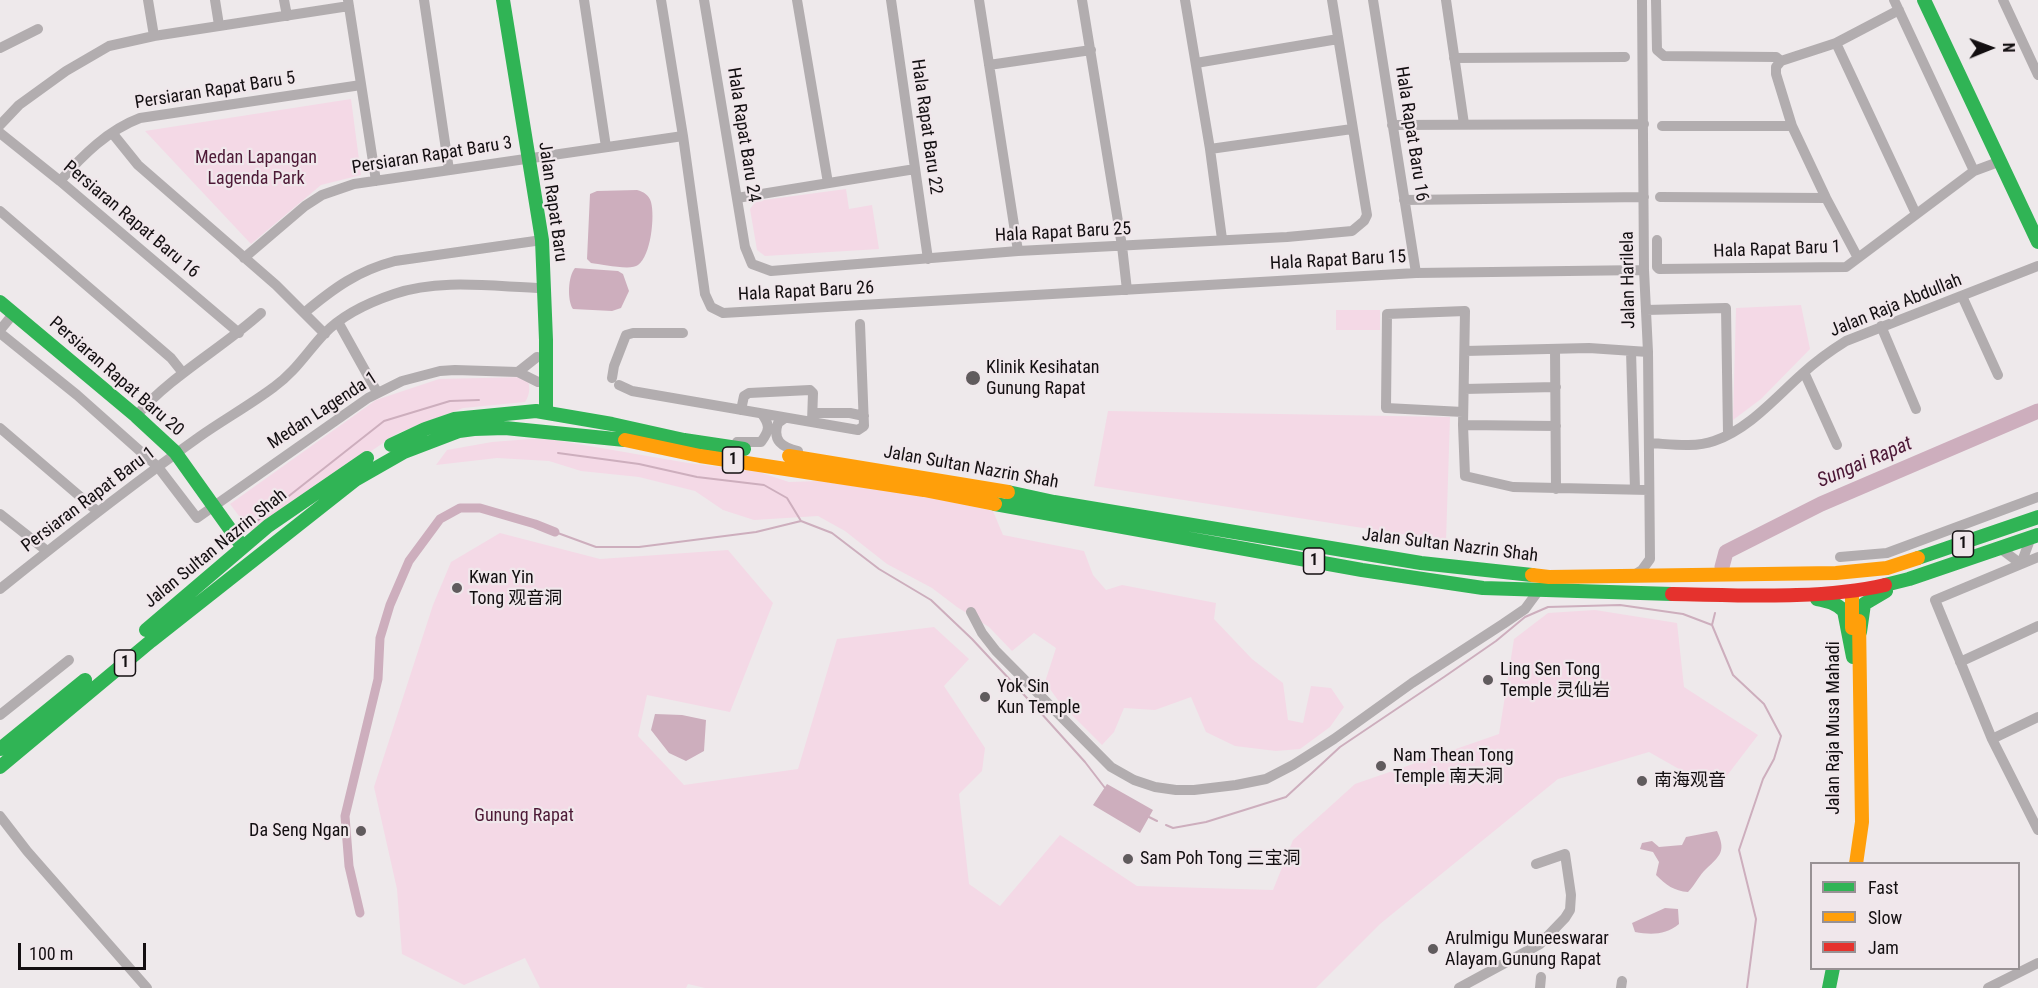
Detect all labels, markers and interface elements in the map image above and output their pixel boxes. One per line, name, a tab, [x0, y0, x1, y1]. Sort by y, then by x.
north arrow	[1960, 18, 2020, 78]
text: N	[1999, 43, 2018, 53]
street label: Hala Rapat Baru 22	[906, 58, 946, 196]
street label: Hala Rapat Baru 16	[1390, 65, 1432, 203]
street label: Hala Rapat Baru 24	[722, 66, 764, 204]
street label: Persiaran Rapat Baru 5	[133, 68, 297, 114]
street label: Persiaran Rapat Baru 3	[350, 133, 514, 179]
street label: Jalan Rapat Baru	[533, 141, 571, 263]
park label: Medan Lapangan Lagenda Park	[195, 147, 317, 190]
street label: Persiaran Rapat Baru 16	[59, 157, 203, 283]
street label: Hala Rapat Baru 25	[994, 219, 1132, 247]
street label: Jalan Harilela	[1617, 231, 1641, 329]
street label: Hala Rapat Baru 1	[1713, 237, 1841, 263]
street label: Hala Rapat Baru 15	[1269, 247, 1407, 275]
street label: Jalan Raja Abdullah	[1827, 270, 1965, 342]
street label: Hala Rapat Baru 26	[737, 278, 875, 306]
street label: Persiaran Rapat Baru 20	[44, 313, 188, 441]
place label: Klinik Kesihatan Gunung Rapat	[986, 357, 1100, 400]
street label: Medan Lagenda 1	[264, 368, 382, 454]
marker: Klinik Kesihatan Gunung Rapat	[964, 369, 982, 387]
water label: Sungai Rapat	[1814, 432, 1916, 494]
street label: Jalan Sultan Nazrin Shah	[882, 442, 1060, 494]
street label: Persiaran Rapat Baru 1	[18, 443, 160, 557]
road number: 1	[722, 447, 744, 473]
street label: Jalan Sultan Nazrin Shah	[140, 485, 292, 613]
street label: Jalan Sultan Nazrin Shah	[1361, 524, 1539, 568]
road number: 1	[1952, 531, 1974, 557]
road number: 1	[1304, 548, 1324, 574]
place label: Kwan Yin Tong 观音洞	[469, 567, 562, 610]
marker: Kwan Yin Tong 观音洞	[450, 581, 464, 595]
street label: Jalan Raja Musa Mahadi	[1823, 641, 1845, 815]
road number: 1	[114, 650, 136, 676]
place label: Ling Sen Tong Temple 灵仙岩	[1500, 659, 1610, 702]
marker: Ling Sen Tong Temple 灵仙岩	[1481, 673, 1495, 687]
place label: Yok Sin Kun Temple	[997, 676, 1080, 718]
marker: Yok Sin Kun Temple	[978, 690, 992, 704]
place label: Nam Thean Tong Temple 南天洞	[1393, 745, 1514, 788]
marker: Nam Thean Tong Temple 南天洞	[1374, 759, 1388, 773]
place label: 南海观音	[1654, 770, 1726, 792]
marker: 南海观音	[1635, 774, 1649, 788]
park label: Gunung Rapat	[474, 805, 574, 827]
place label: Da Seng Ngan	[249, 820, 349, 842]
marker: Da Seng Ngan	[354, 824, 368, 838]
place label: Sam Poh Tong 三宝洞	[1140, 848, 1301, 870]
marker: Sam Poh Tong 三宝洞	[1121, 852, 1135, 866]
legend	[1810, 862, 2020, 970]
text: Fast	[1868, 877, 1899, 898]
text: Slow	[1868, 907, 1902, 928]
place label: Arulmigu Muneeswarar Alayam Gunung Rapat	[1445, 928, 1609, 970]
scale bar	[21, 931, 148, 969]
text: Jam	[1868, 937, 1899, 958]
marker: Arulmigu Muneeswarar Alayam Gunung Rapat	[1426, 942, 1440, 956]
text: 100 m	[29, 943, 73, 964]

